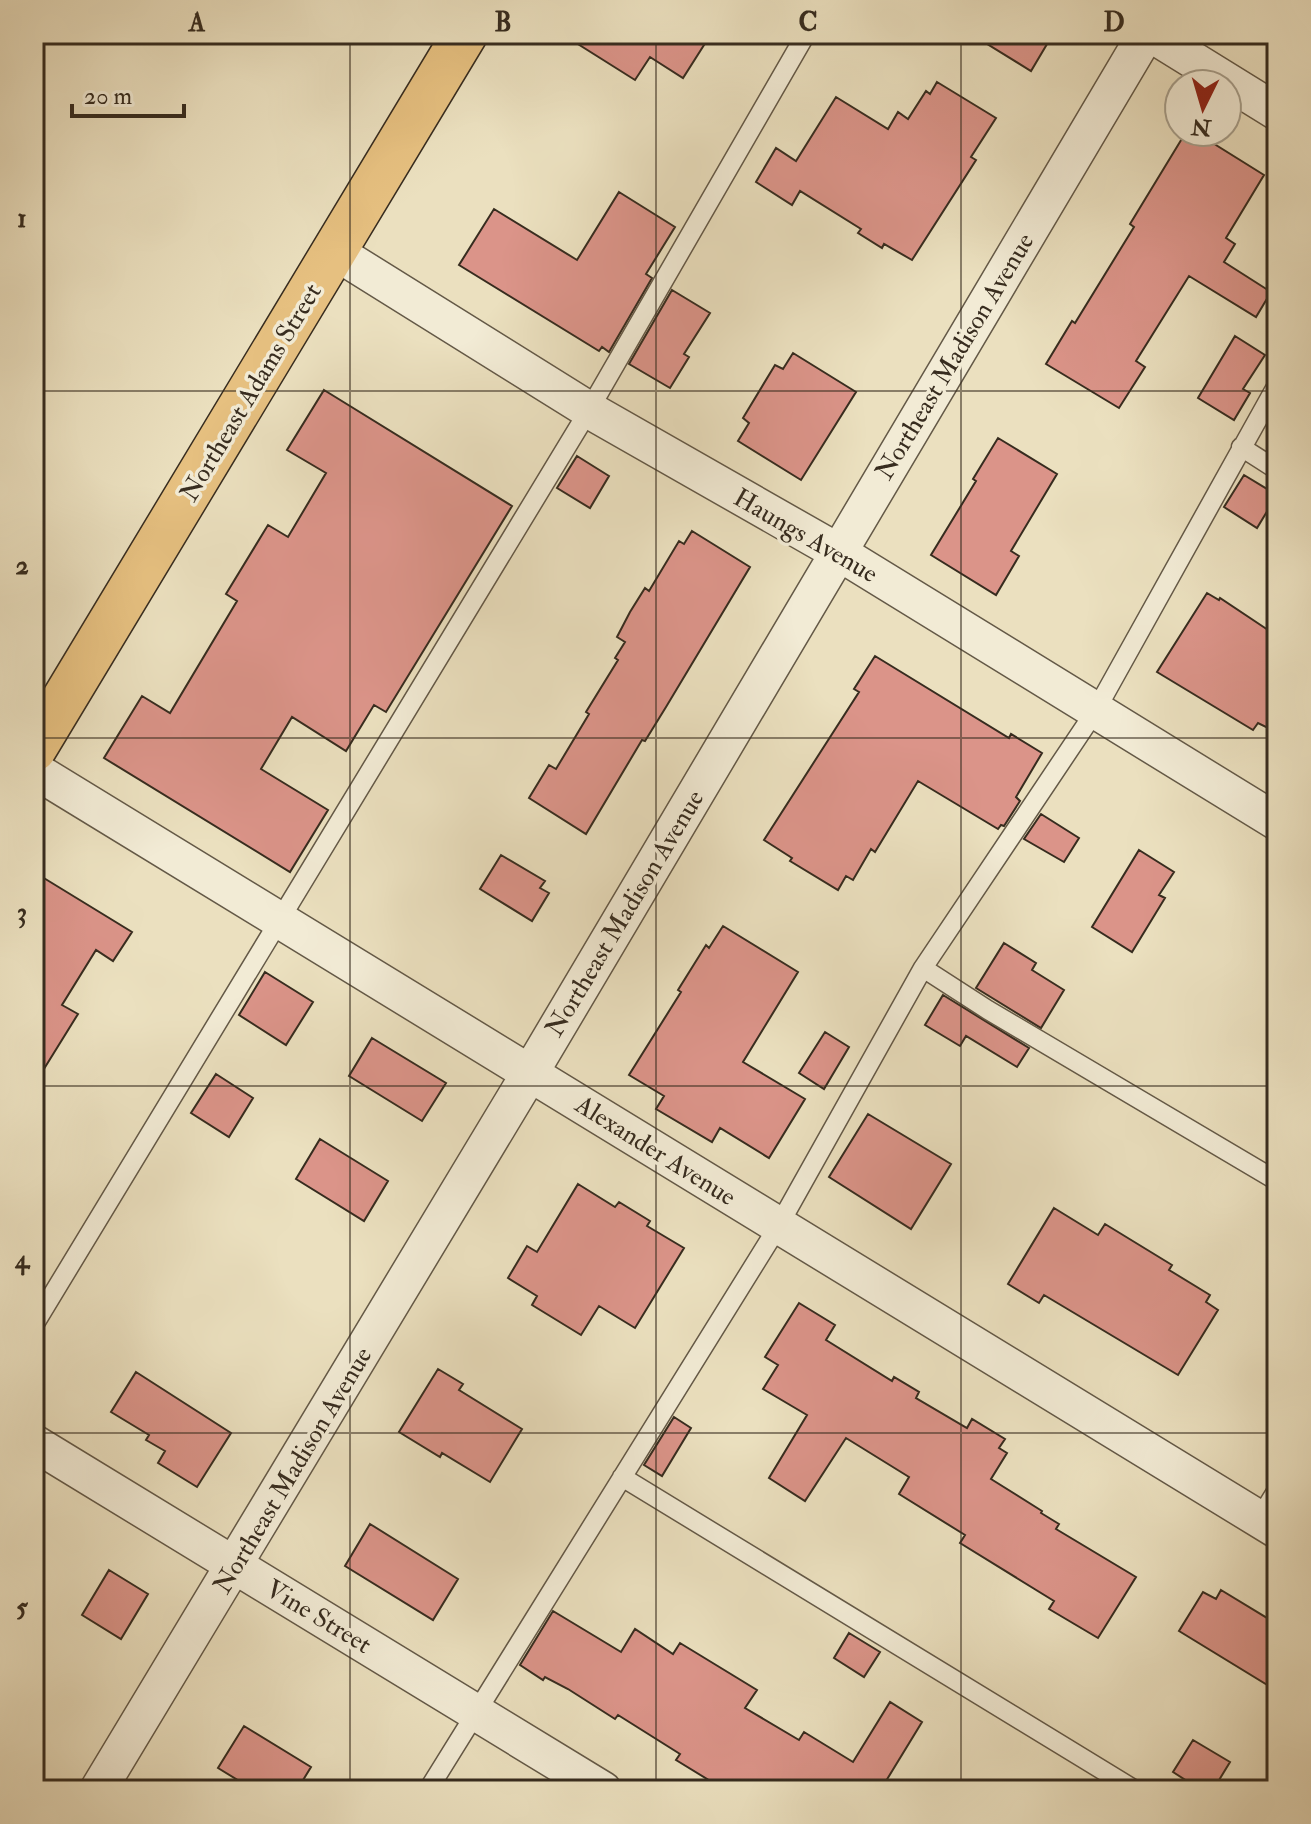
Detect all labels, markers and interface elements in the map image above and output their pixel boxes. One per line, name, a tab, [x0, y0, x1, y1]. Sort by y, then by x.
text: A	[188, 7, 206, 39]
text: B	[494, 7, 512, 39]
text: C	[798, 7, 818, 39]
text: D	[1103, 7, 1125, 39]
scale bar	[72, 68, 184, 118]
north arrow	[1163, 68, 1243, 148]
text: 20 m	[84, 81, 133, 112]
text: N	[1190, 112, 1213, 142]
text: 1	[17, 203, 27, 235]
street label: Northeast Madison Avenue	[868, 227, 1041, 486]
street label: Northeast Adams Street	[173, 278, 329, 507]
street label: Haungs Avenue	[728, 482, 883, 590]
text: 2	[15, 550, 29, 582]
street label: Northeast Madison Avenue	[538, 784, 711, 1043]
text: 3	[17, 897, 27, 929]
street label: Alexander Avenue	[568, 1088, 742, 1213]
text: 4	[14, 1244, 31, 1276]
street label: Northeast Madison Avenue	[206, 1341, 379, 1600]
street label: Vine Street	[260, 1573, 377, 1661]
text: 5	[16, 1592, 28, 1624]

